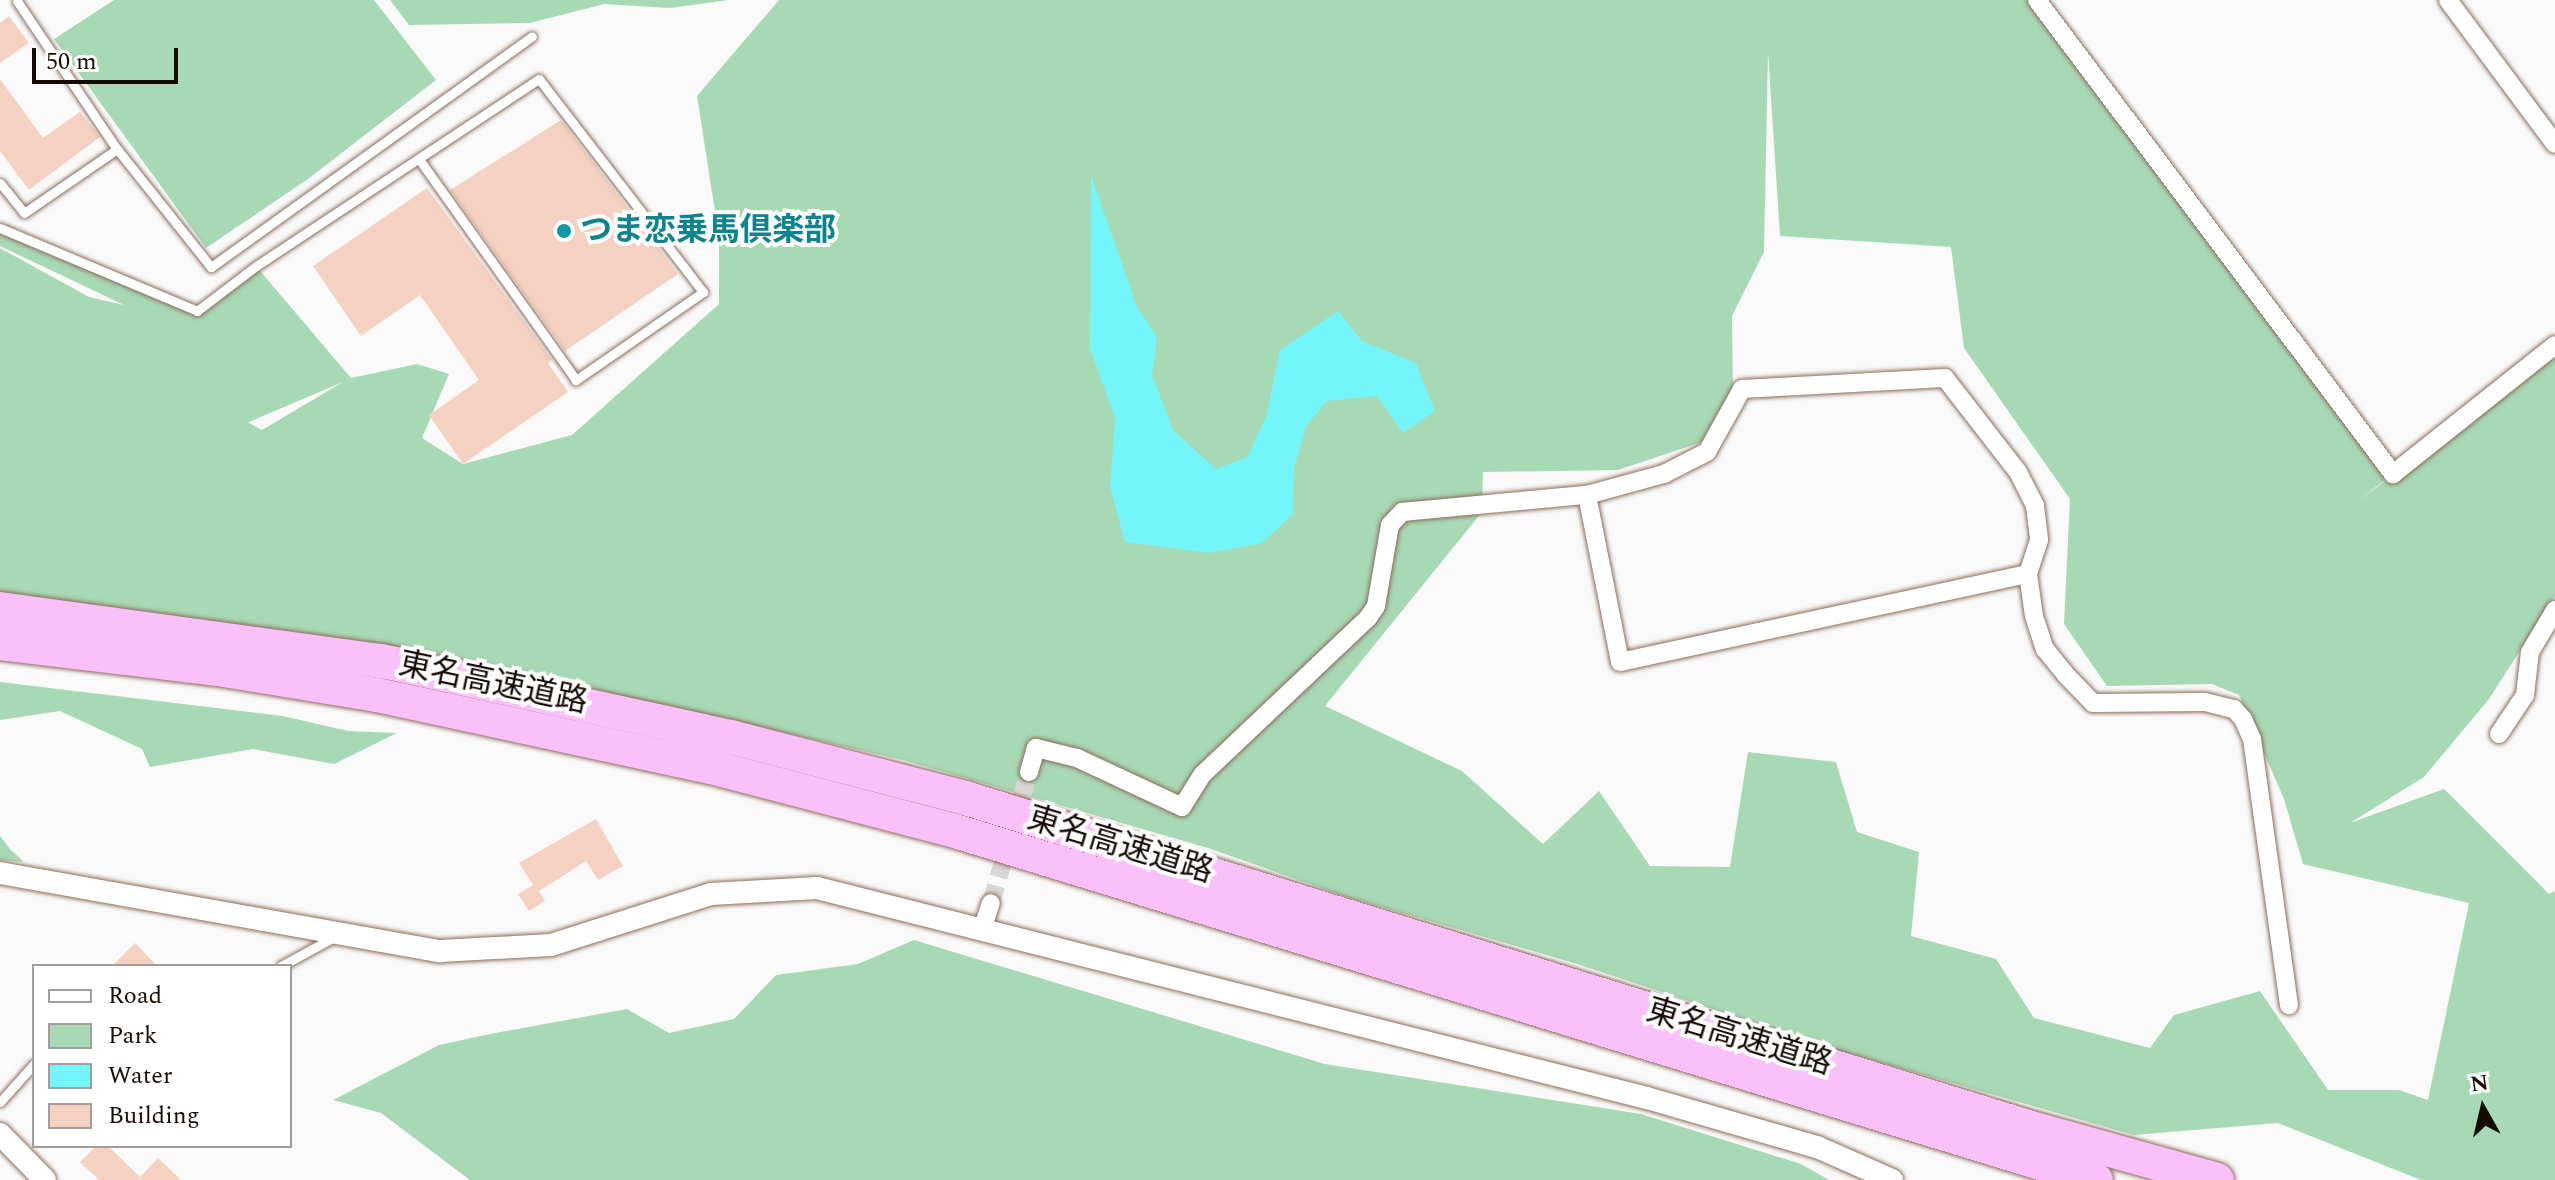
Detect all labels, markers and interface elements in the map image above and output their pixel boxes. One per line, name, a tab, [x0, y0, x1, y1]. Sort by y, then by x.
scale bar	[36, 32, 182, 82]
text: 50 m	[46, 44, 97, 80]
place label: つま恋乗馬倶楽部	[580, 212, 836, 250]
marker: つま恋乗馬倶楽部	[555, 222, 573, 240]
street label: 東名高速道路	[395, 645, 591, 723]
street label: 東名高速道路	[1023, 800, 1217, 892]
legend	[32, 964, 292, 1148]
text: Road	[108, 978, 162, 1014]
street label: 東名高速道路	[1642, 992, 1836, 1084]
text: Park	[108, 1018, 158, 1054]
text: Water	[108, 1058, 172, 1094]
text: N	[2468, 1066, 2491, 1101]
north arrow	[2443, 1068, 2523, 1148]
text: Building	[108, 1098, 200, 1134]

